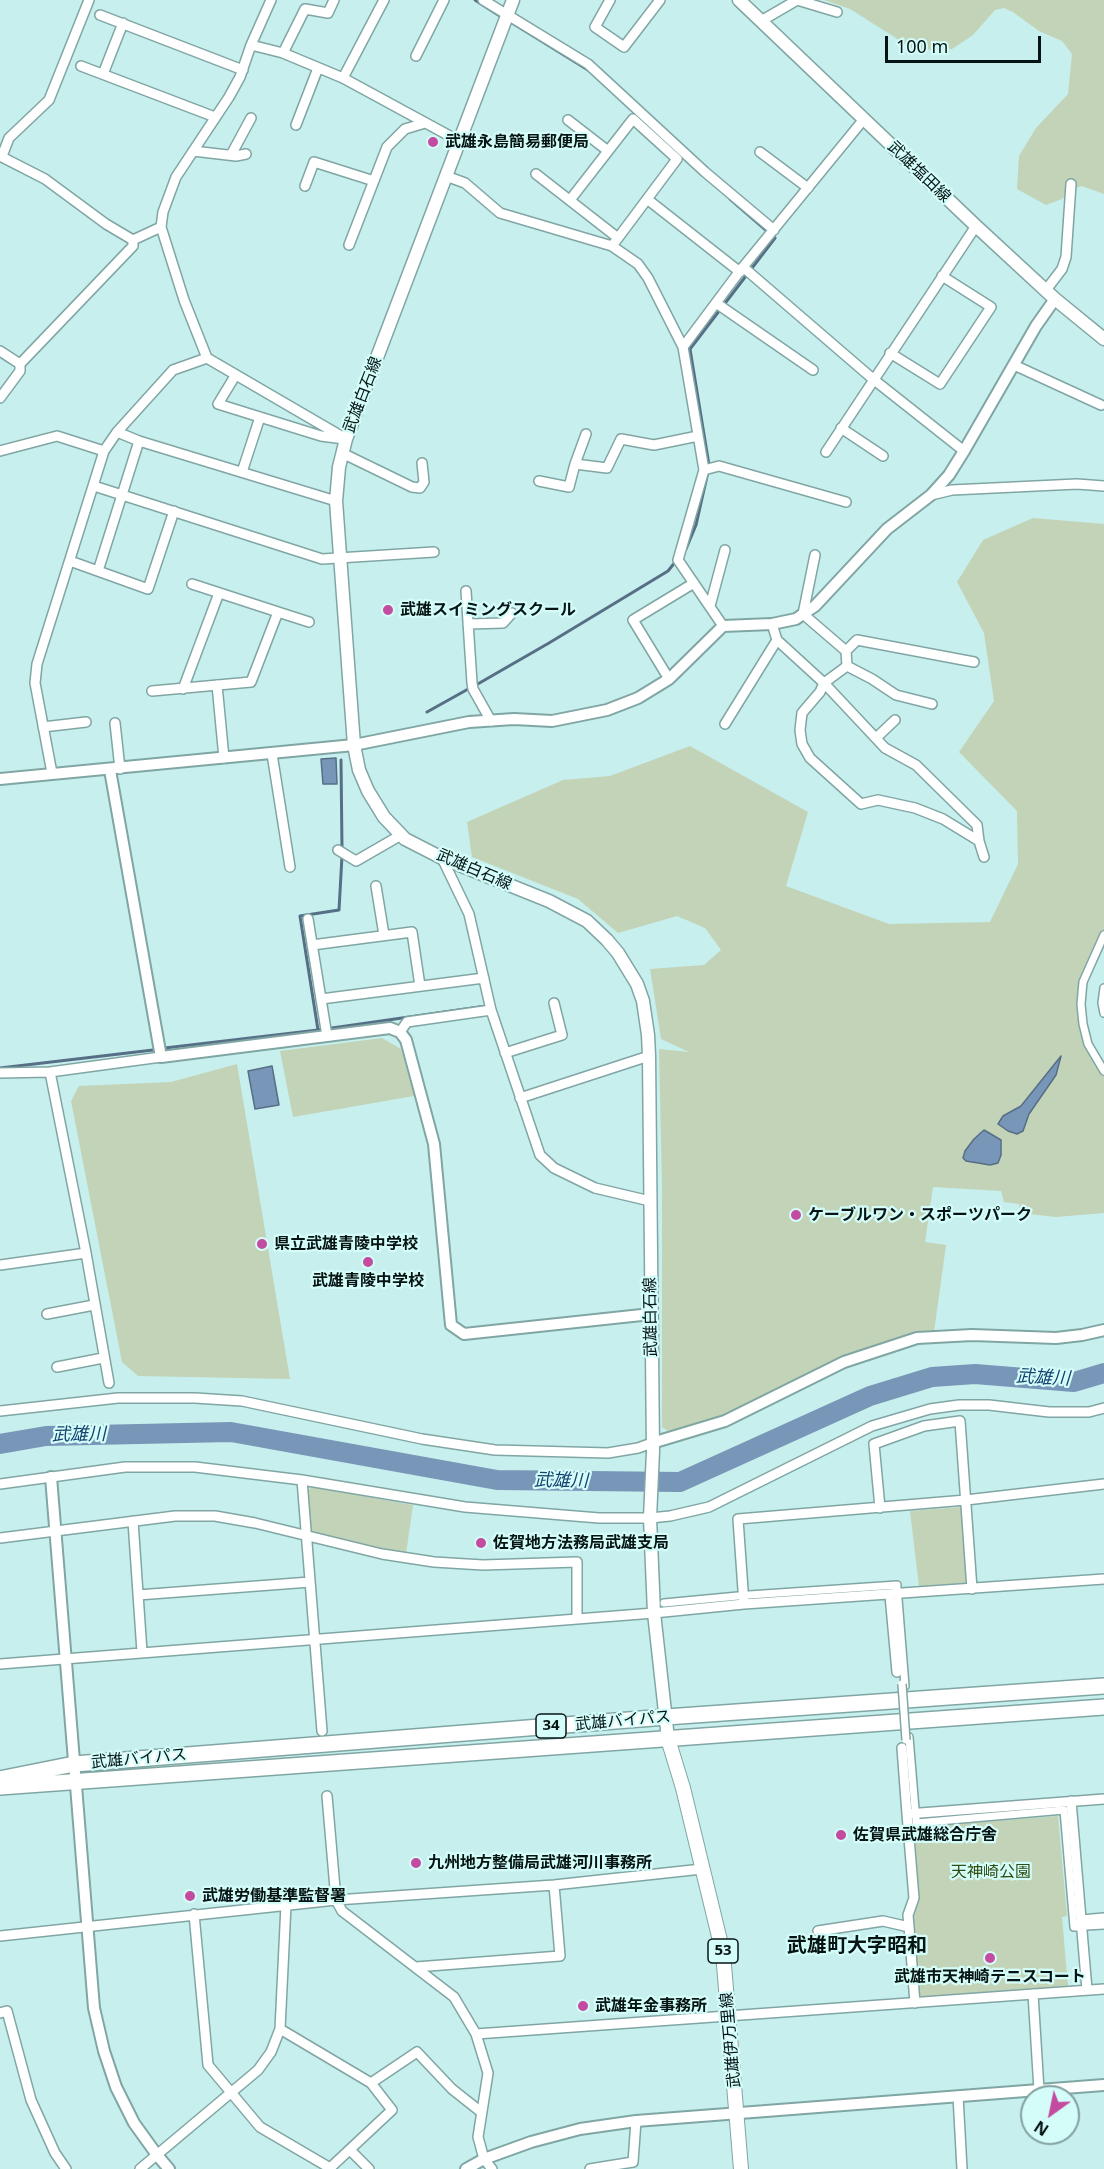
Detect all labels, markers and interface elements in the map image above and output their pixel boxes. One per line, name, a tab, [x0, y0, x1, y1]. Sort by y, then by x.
scale bar	[888, 24, 1044, 62]
text: 100 m	[896, 34, 948, 58]
place label: 武雄永島簡易郵便局	[445, 132, 589, 152]
marker: 武雄永島簡易郵便局	[426, 135, 440, 149]
street label: 武雄塩田線	[884, 137, 954, 207]
street label: 武雄白石線	[340, 354, 386, 436]
place label: 武雄スイミングスクール	[400, 600, 576, 620]
marker: 武雄スイミングスクール	[381, 603, 395, 617]
street label: 武雄白石線	[433, 846, 515, 894]
place label: ケーブルワン・スポーツパーク	[808, 1205, 1032, 1225]
marker: ケーブルワン・スポーツパーク	[789, 1208, 803, 1222]
place label: 県立武雄青陵中学校	[274, 1234, 418, 1254]
marker: 県立武雄青陵中学校	[255, 1237, 269, 1251]
marker: 武雄青陵中学校	[361, 1255, 375, 1269]
place label: 武雄青陵中学校	[312, 1271, 424, 1291]
street label: 武雄白石線	[641, 1277, 661, 1357]
water label: 武雄川	[1015, 1366, 1071, 1390]
water label: 武雄川	[52, 1424, 106, 1446]
water label: 武雄川	[534, 1470, 588, 1492]
place label: 佐賀地方法務局武雄支局	[493, 1533, 669, 1553]
marker: 佐賀地方法務局武雄支局	[474, 1536, 488, 1550]
street label: 武雄バイパス	[574, 1707, 672, 1735]
road number: 34	[536, 1714, 566, 1738]
street label: 武雄バイパス	[90, 1745, 188, 1773]
place label: 佐賀県武雄総合庁舎	[853, 1825, 997, 1845]
marker: 佐賀県武雄総合庁舎	[834, 1828, 848, 1842]
place label: 九州地方整備局武雄河川事務所	[428, 1853, 652, 1873]
marker: 九州地方整備局武雄河川事務所	[409, 1856, 423, 1870]
park label: 天神崎公園	[951, 1862, 1031, 1882]
place label: 武雄労働基準監督署	[202, 1886, 346, 1906]
marker: 武雄労働基準監督署	[183, 1889, 197, 1903]
district label: 武雄町大字昭和	[787, 1934, 927, 1958]
road number: 53	[708, 1939, 738, 1963]
marker: 武雄市天神崎テニスコート	[983, 1951, 997, 1965]
place label: 武雄市天神崎テニスコート	[894, 1967, 1086, 1987]
street label: 武雄伊万里線	[717, 1991, 745, 2089]
place label: 武雄年金事務所	[595, 1996, 707, 2016]
marker: 武雄年金事務所	[576, 1999, 590, 2013]
north arrow	[1020, 2085, 1080, 2145]
text: N	[1030, 2116, 1053, 2141]

